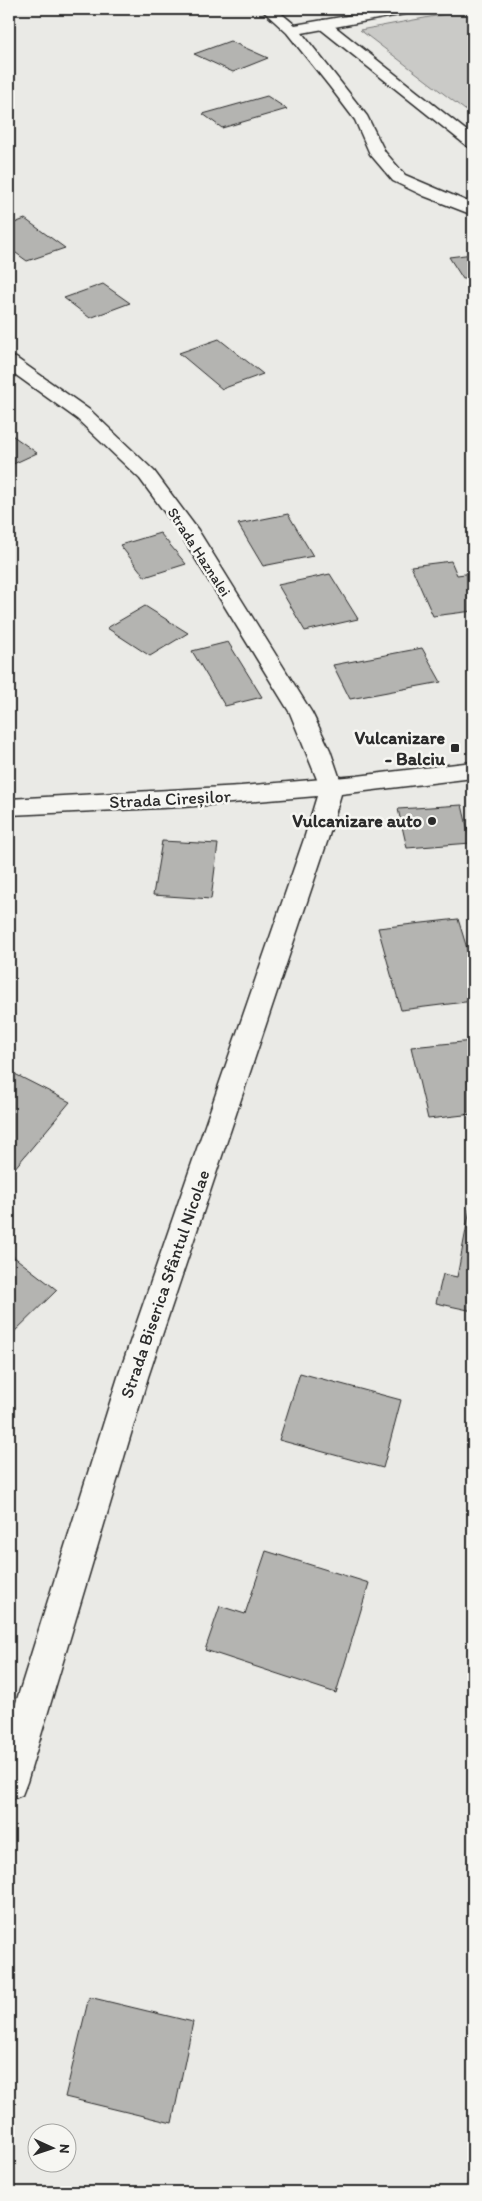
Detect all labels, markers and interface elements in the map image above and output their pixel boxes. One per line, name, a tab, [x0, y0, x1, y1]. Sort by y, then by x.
street label: Strada Haznalei	[164, 504, 234, 600]
place label: Vulcanizare - Balciu	[354, 727, 446, 770]
marker: Vulcanizare - Balciu	[449, 742, 461, 754]
street label: Strada Cireșilor	[109, 785, 232, 813]
place label: Vulcanizare auto	[292, 810, 422, 832]
marker: Vulcanizare auto	[426, 815, 438, 827]
street label: Strada Biserica Sfântul Nicolae	[116, 1167, 214, 1401]
north arrow	[28, 2124, 78, 2174]
text: N	[56, 2143, 73, 2154]

